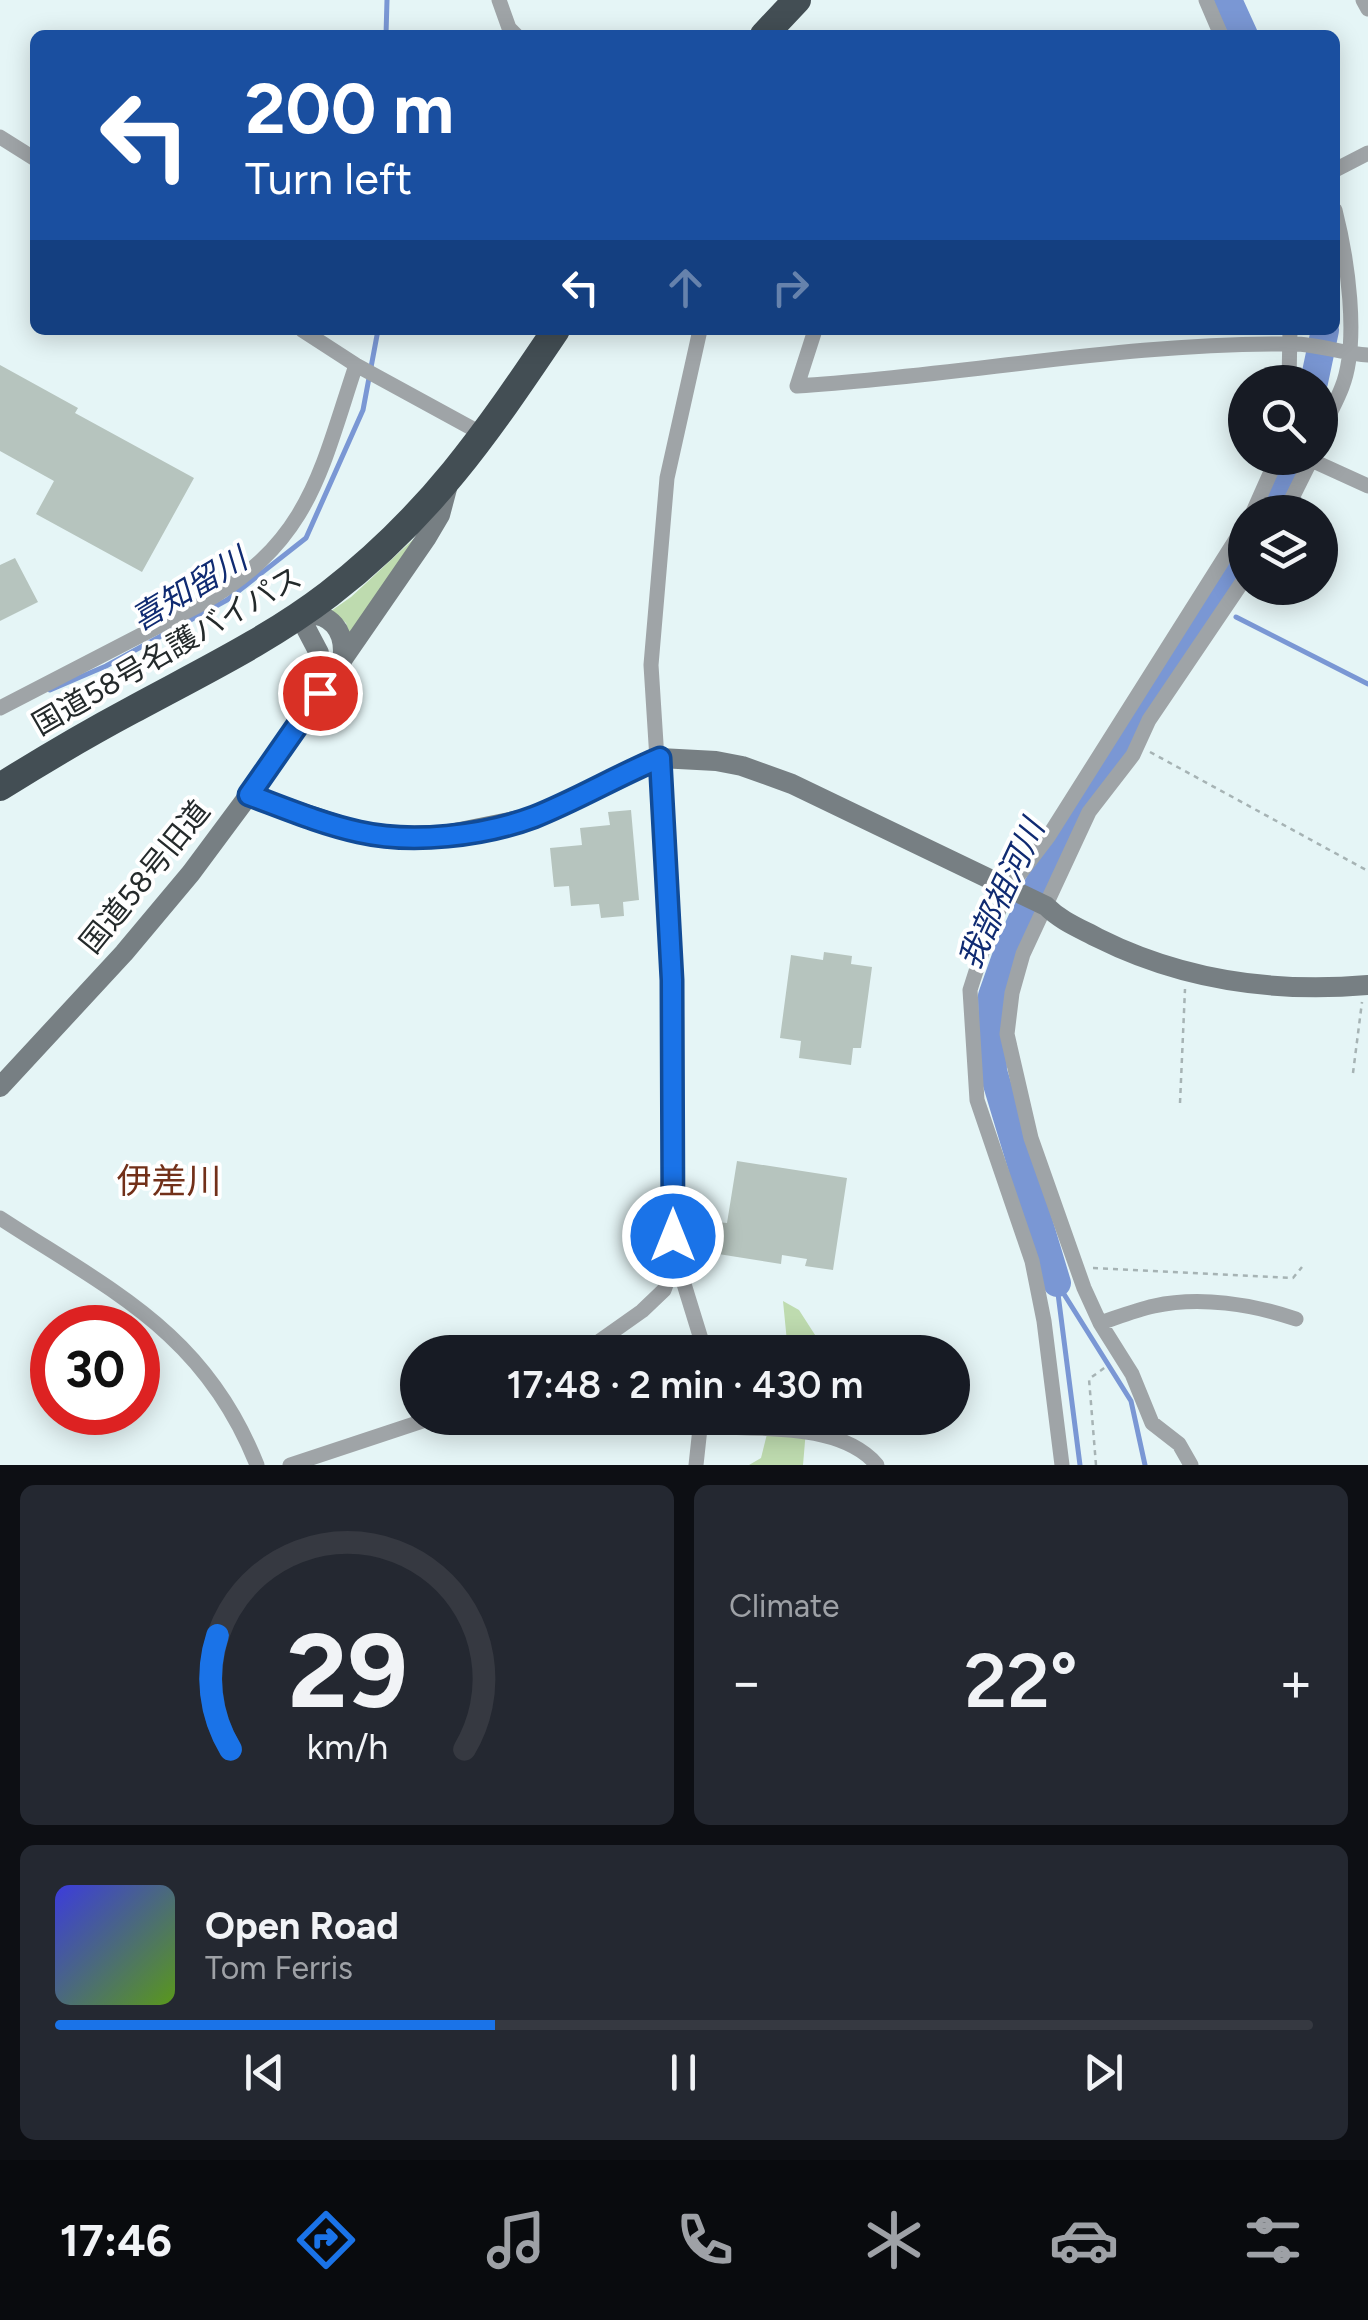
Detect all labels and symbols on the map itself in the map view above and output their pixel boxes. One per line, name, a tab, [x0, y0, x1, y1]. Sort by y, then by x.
water label: 喜知留川	[124, 538, 256, 638]
street label: 国道58号名護バイパス	[25, 558, 308, 743]
pin	[278, 651, 363, 736]
street label: 国道58号旧道	[72, 793, 217, 960]
water label: 我部祖河川	[950, 811, 1053, 975]
district label: 伊差川	[116, 1160, 222, 1202]
position arrow	[621, 1184, 725, 1288]
speed limit sign: 30	[30, 1305, 160, 1435]

